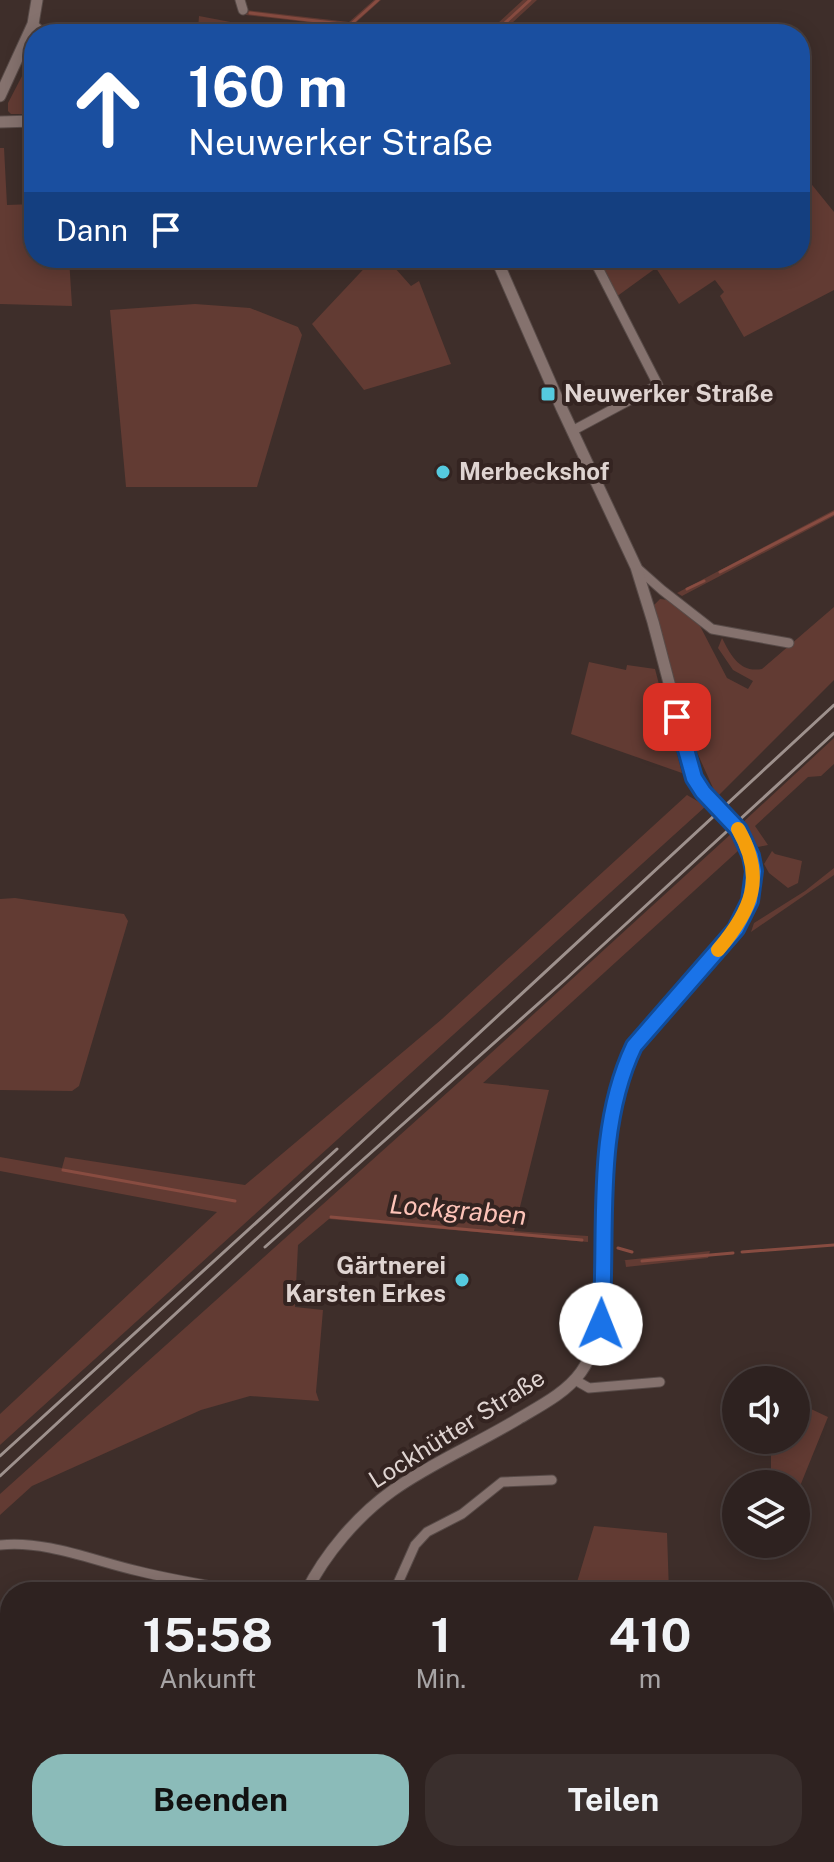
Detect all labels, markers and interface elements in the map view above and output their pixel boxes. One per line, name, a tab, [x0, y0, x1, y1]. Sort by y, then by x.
text: 160 m	[188, 54, 348, 120]
icon: ahead	[56, 56, 160, 160]
text: Neuwerker Straße	[188, 121, 493, 163]
icon: arrive	[144, 208, 188, 252]
text: Dann	[56, 212, 128, 248]
place label: Neuwerker Straße	[564, 379, 774, 407]
marker: Neuwerker Straße	[539, 385, 557, 403]
place label: Merbeckshof	[459, 457, 610, 485]
marker: Merbeckshof	[434, 463, 452, 481]
pin	[643, 683, 711, 751]
icon: arrive	[655, 695, 699, 739]
water label: Lockgraben	[388, 1188, 528, 1231]
place label: Gärtnerei Karsten Erkes	[285, 1251, 446, 1307]
marker: Gärtnerei Karsten Erkes	[453, 1271, 471, 1289]
position arrow	[559, 1282, 643, 1366]
street label: Lockhütter Straße	[363, 1363, 550, 1494]
map controls	[722, 1366, 810, 1558]
button: sound	[722, 1366, 810, 1454]
button: layers	[722, 1470, 810, 1558]
text: 15:58	[143, 1606, 273, 1663]
text: 1	[430, 1606, 451, 1663]
text: 410	[608, 1606, 691, 1663]
text: Ankunft	[159, 1663, 256, 1694]
text: Min.	[416, 1663, 466, 1694]
text: m	[639, 1663, 661, 1694]
button: Beenden	[32, 1754, 409, 1846]
button: Teilen	[425, 1754, 802, 1846]

